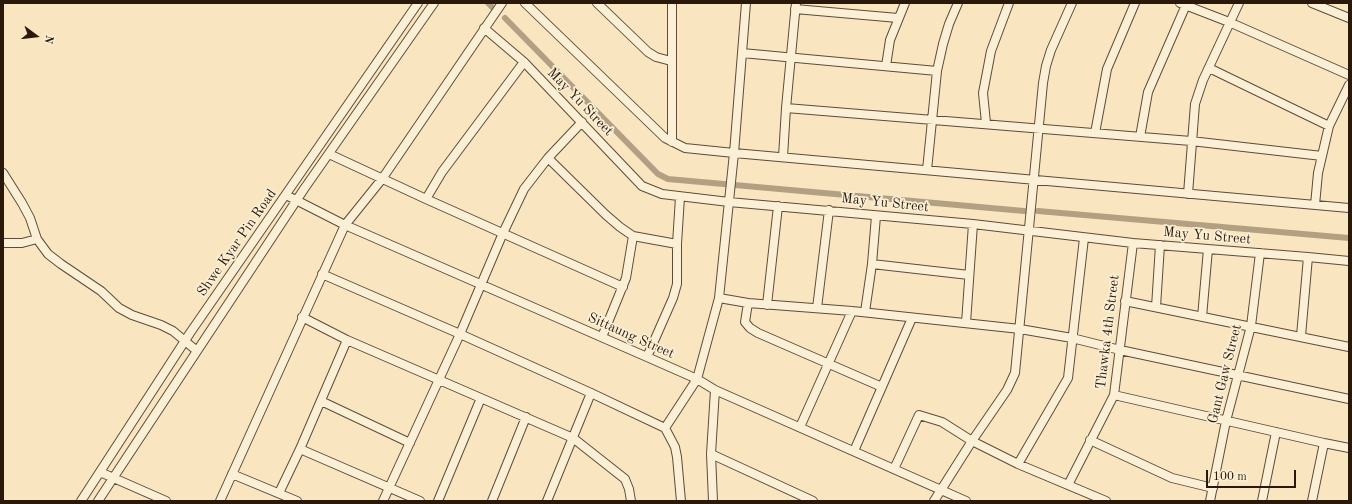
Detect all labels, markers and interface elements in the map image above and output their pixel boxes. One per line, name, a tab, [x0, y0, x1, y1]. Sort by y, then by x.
north arrow	[16, 16, 56, 56]
text: N	[42, 34, 54, 45]
street label: May Yu Street	[543, 65, 617, 139]
street label: Shwe Kyar Pin Road	[194, 186, 280, 300]
street label: May Yu Street	[840, 190, 930, 216]
street label: May Yu Street	[1162, 224, 1252, 248]
street label: Thawka 4th Street	[1093, 274, 1123, 390]
street label: Sittaung Street	[585, 309, 677, 363]
street label: Gant Gaw Street	[1205, 323, 1245, 425]
scale bar	[1208, 462, 1298, 488]
text: 100 m	[1213, 471, 1247, 483]

